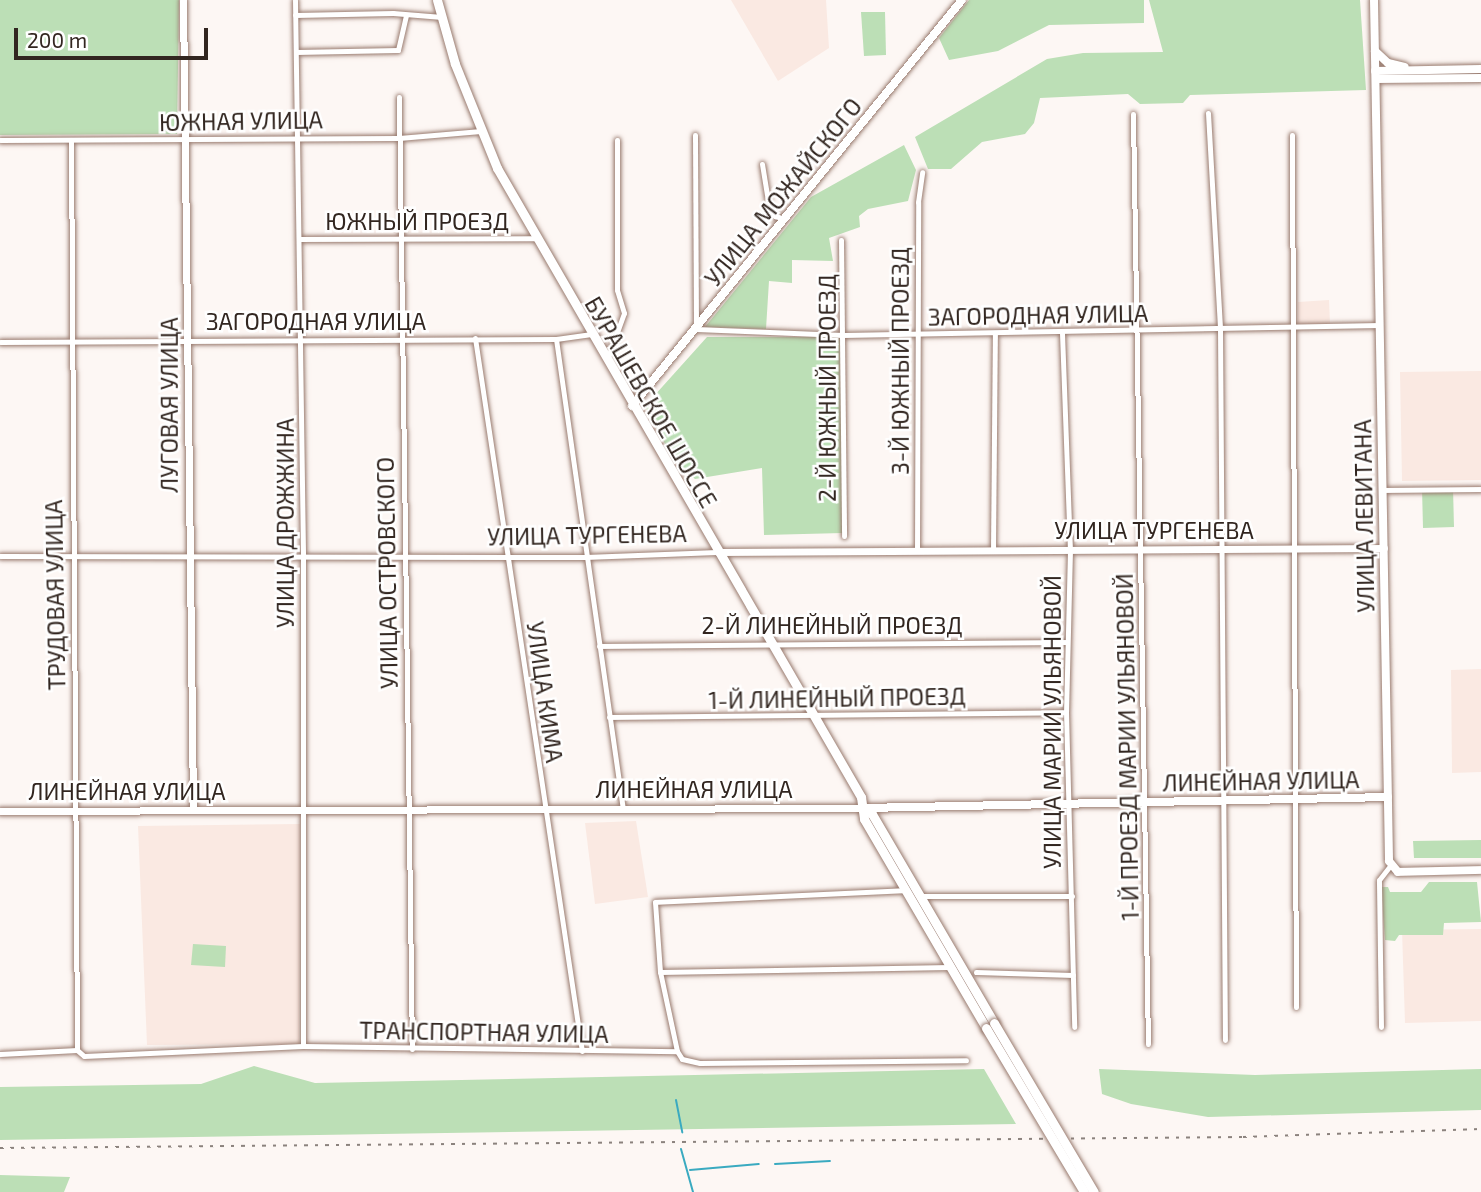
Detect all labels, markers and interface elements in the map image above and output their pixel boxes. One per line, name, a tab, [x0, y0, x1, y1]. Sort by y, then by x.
scale bar	[18, 14, 212, 58]
text: 200 m	[27, 27, 87, 52]
street label: УЛИЦА МОЖАЙСКОГО	[699, 93, 867, 291]
street label: ЮЖНАЯ УЛИЦА	[159, 106, 323, 136]
street label: ЮЖНЫЙ ПРОЕЗД	[325, 207, 509, 235]
street label: 3-Й ЮЖНЫЙ ПРОЕЗД	[886, 247, 914, 475]
street label: 2-Й ЮЖНЫЙ ПРОЕЗД	[813, 274, 841, 502]
street label: БУРАШЕВСКОЕ ШОССЕ	[579, 292, 723, 512]
street label: ЗАГОРОДНАЯ УЛИЦА	[928, 299, 1148, 331]
street label: ЗАГОРОДНАЯ УЛИЦА	[206, 307, 426, 335]
street label: ЛУГОВАЯ УЛИЦА	[155, 317, 183, 493]
street label: УЛИЦА ДРОЖЖИНА	[271, 418, 299, 628]
street label: УЛИЦА ЛЕВИТАНА	[1349, 419, 1379, 613]
street label: УЛИЦА ОСТРОВСКОГО	[371, 457, 403, 689]
street label: ТРУДОВАЯ УЛИЦА	[40, 499, 70, 691]
street label: УЛИЦА ТУРГЕНЕВА	[1054, 516, 1254, 544]
street label: УЛИЦА ТУРГЕНЕВА	[487, 519, 687, 551]
street label: 1-Й ПРОЕЗД МАРИИ УЛЬЯНОВОЙ	[1110, 573, 1144, 921]
street label: УЛИЦА МАРИИ УЛЬЯНОВОЙ	[1038, 575, 1066, 869]
street label: 2-Й ЛИНЕЙНЫЙ ПРОЕЗД	[702, 611, 962, 639]
street label: УЛИЦА КИМА	[521, 620, 569, 764]
street label: 1-Й ЛИНЕЙНЫЙ ПРОЕЗД	[708, 682, 966, 714]
street label: ЛИНЕЙНАЯ УЛИЦА	[1162, 765, 1360, 797]
street label: ЛИНЕЙНАЯ УЛИЦА	[596, 775, 792, 803]
street label: ЛИНЕЙНАЯ УЛИЦА	[29, 777, 225, 805]
street label: ТРАНСПОРТНАЯ УЛИЦА	[359, 1016, 609, 1048]

